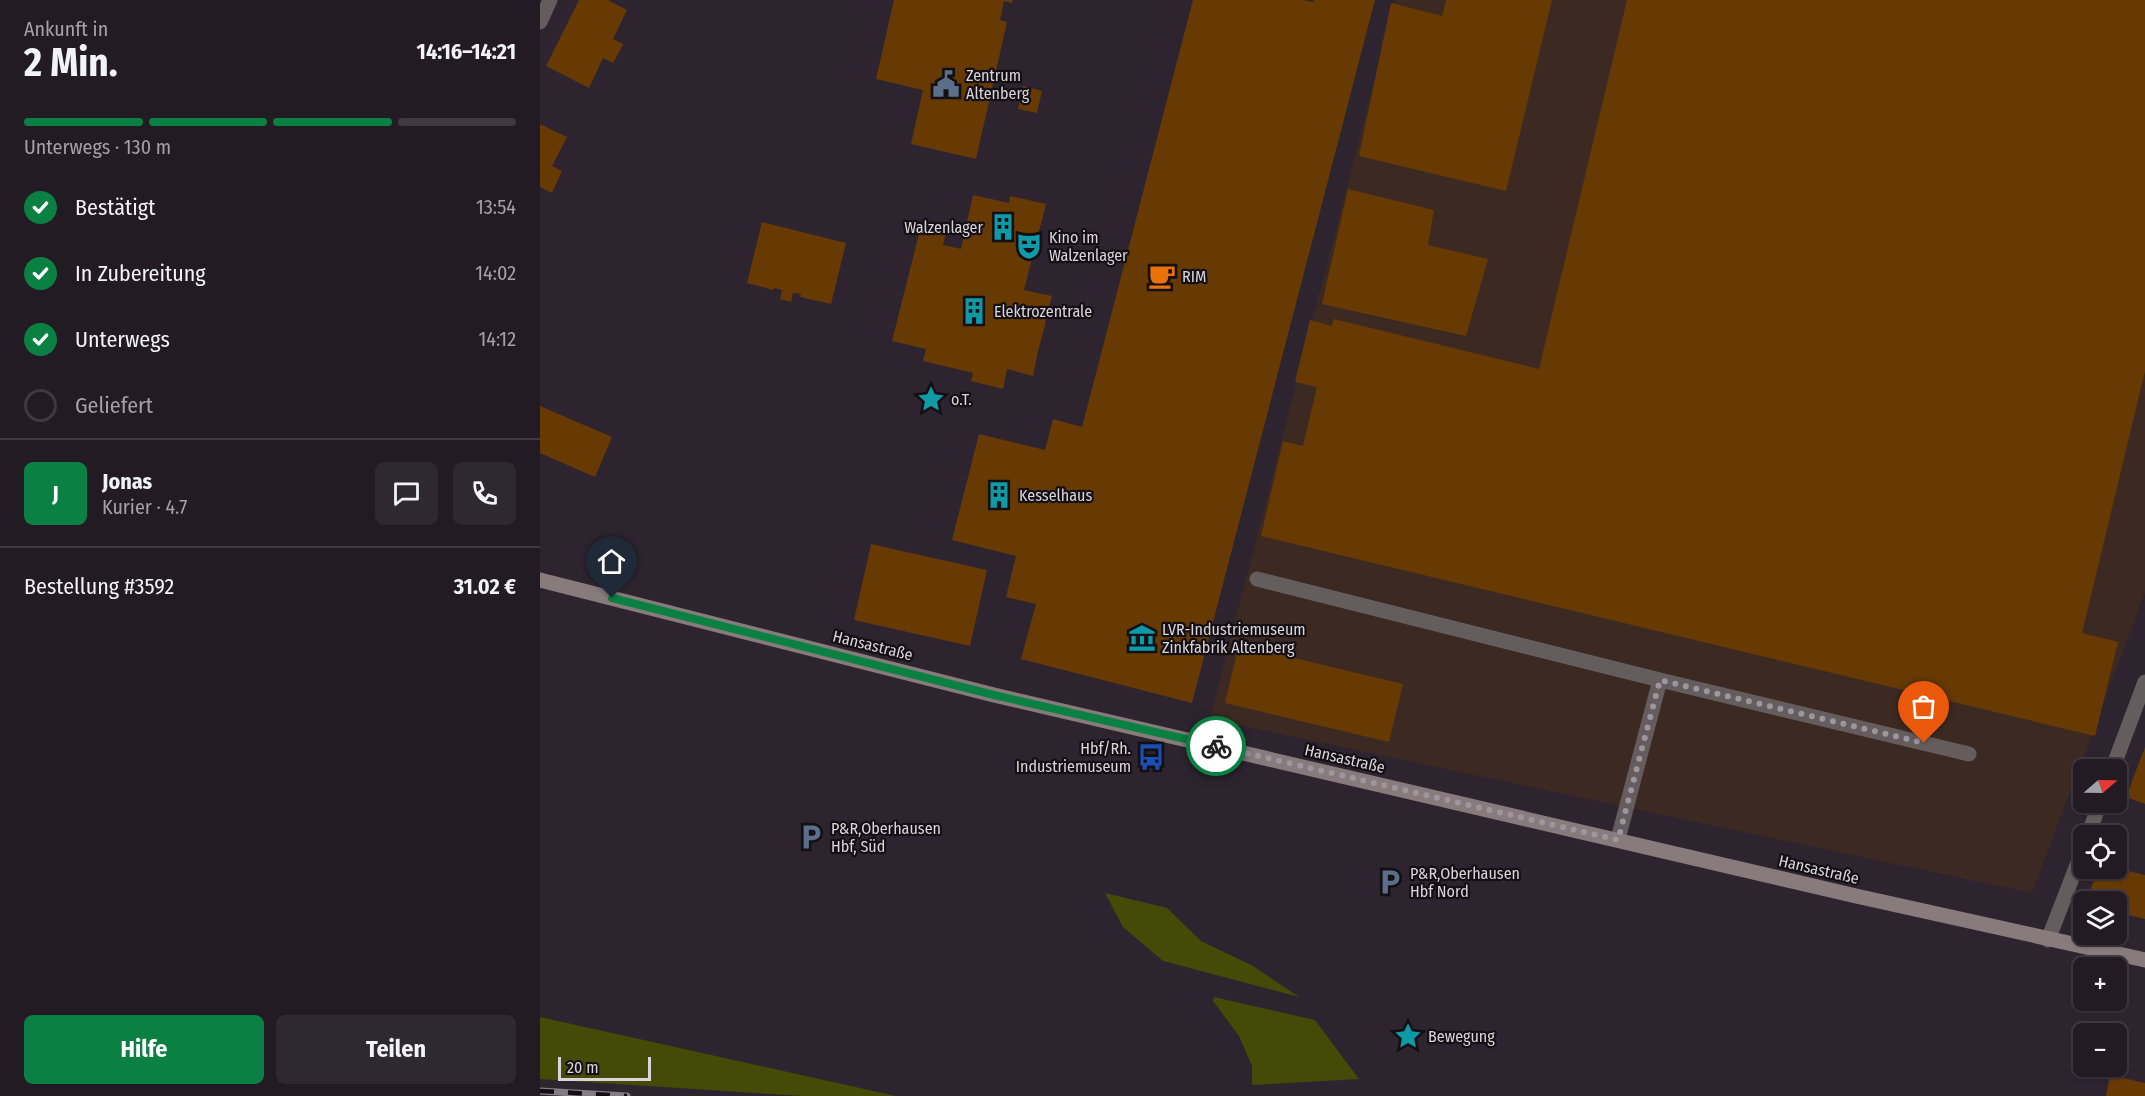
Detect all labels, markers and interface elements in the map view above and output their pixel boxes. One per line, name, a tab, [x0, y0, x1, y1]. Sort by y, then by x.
text: Ankunft in	[24, 17, 108, 41]
text: 14:16–14:21	[417, 38, 516, 65]
text: 2 Min.	[24, 40, 118, 86]
place label: Zentrum Altenberg	[966, 66, 1030, 103]
public building icon: Zentrum Altenberg	[931, 69, 961, 99]
text: Unterwegs · 130 m	[24, 135, 171, 159]
icon: check	[24, 191, 57, 224]
text: Bestätigt	[75, 194, 155, 221]
text: 13:54	[476, 195, 516, 219]
building icon: Walzenlager	[988, 212, 1018, 242]
place label: Walzenlager	[904, 218, 983, 237]
place label: Kino im Walzenlager	[1049, 228, 1128, 265]
theatre icon: Kino im Walzenlager	[1014, 231, 1044, 261]
icon: check	[24, 257, 57, 290]
text: In Zubereitung	[75, 260, 206, 287]
text: 14:02	[475, 261, 516, 285]
cafe icon: RIM	[1147, 261, 1177, 291]
place label: RIM	[1182, 267, 1206, 286]
building icon: Elektrozentrale	[959, 296, 989, 326]
place label: Elektrozentrale	[994, 302, 1092, 321]
icon: check	[24, 323, 57, 356]
text: Unterwegs	[75, 326, 170, 353]
text: 14:12	[478, 327, 516, 351]
place icon: o.T.	[916, 384, 946, 414]
place label: o.T.	[951, 390, 972, 409]
text: Geliefert	[75, 392, 153, 419]
button: chat	[375, 462, 438, 525]
button: phone	[453, 462, 516, 525]
text: Jonas	[102, 468, 152, 495]
text: J	[52, 480, 59, 507]
building icon: Kesselhaus	[984, 480, 1014, 510]
place label: Kesselhaus	[1019, 486, 1092, 505]
text: Kurier · 4.7	[102, 495, 187, 519]
pin	[586, 536, 637, 598]
icon: home	[595, 545, 628, 578]
text: Bestellung #3592	[24, 573, 174, 600]
text: 31.02 €	[454, 573, 516, 600]
place label: LVR-Industriemuseum Zinkfabrik Altenberg	[1162, 620, 1306, 657]
museum icon: LVR-Industriemuseum Zinkfabrik Altenberg	[1127, 623, 1157, 653]
street label: Hansastraße	[831, 626, 915, 665]
pin	[1898, 681, 1949, 743]
icon: bag	[1907, 690, 1940, 723]
courier	[1186, 716, 1246, 776]
icon: bike	[1200, 730, 1233, 763]
place label: Hbf/Rh. Industriemuseum	[1016, 739, 1131, 776]
street label: Hansastraße	[1303, 740, 1387, 777]
bus stop icon: Hbf/Rh. Industriemuseum	[1136, 742, 1166, 772]
north arrow	[2073, 759, 2127, 813]
map controls	[2073, 759, 2127, 1077]
place label: P&R,Oberhausen Hbf, Süd	[831, 819, 941, 856]
parking icon: P&R,Oberhausen Hbf, Süd	[796, 822, 826, 852]
button: locate	[2073, 825, 2127, 879]
street label: Hansastraße	[1777, 851, 1861, 888]
place label: P&R,Oberhausen Hbf Nord	[1410, 864, 1520, 901]
parking icon: P&R,Oberhausen Hbf Nord	[1375, 867, 1405, 897]
button: layers	[2073, 891, 2127, 945]
button: +	[2073, 957, 2127, 1011]
button: Hilfe	[24, 1015, 264, 1084]
button: Teilen	[276, 1015, 516, 1084]
place icon: Bewegung	[1393, 1021, 1423, 1051]
button: −	[2073, 1023, 2127, 1077]
place label: Bewegung	[1428, 1027, 1495, 1046]
scale bar	[558, 1054, 651, 1082]
text: 20 m	[567, 1058, 598, 1077]

